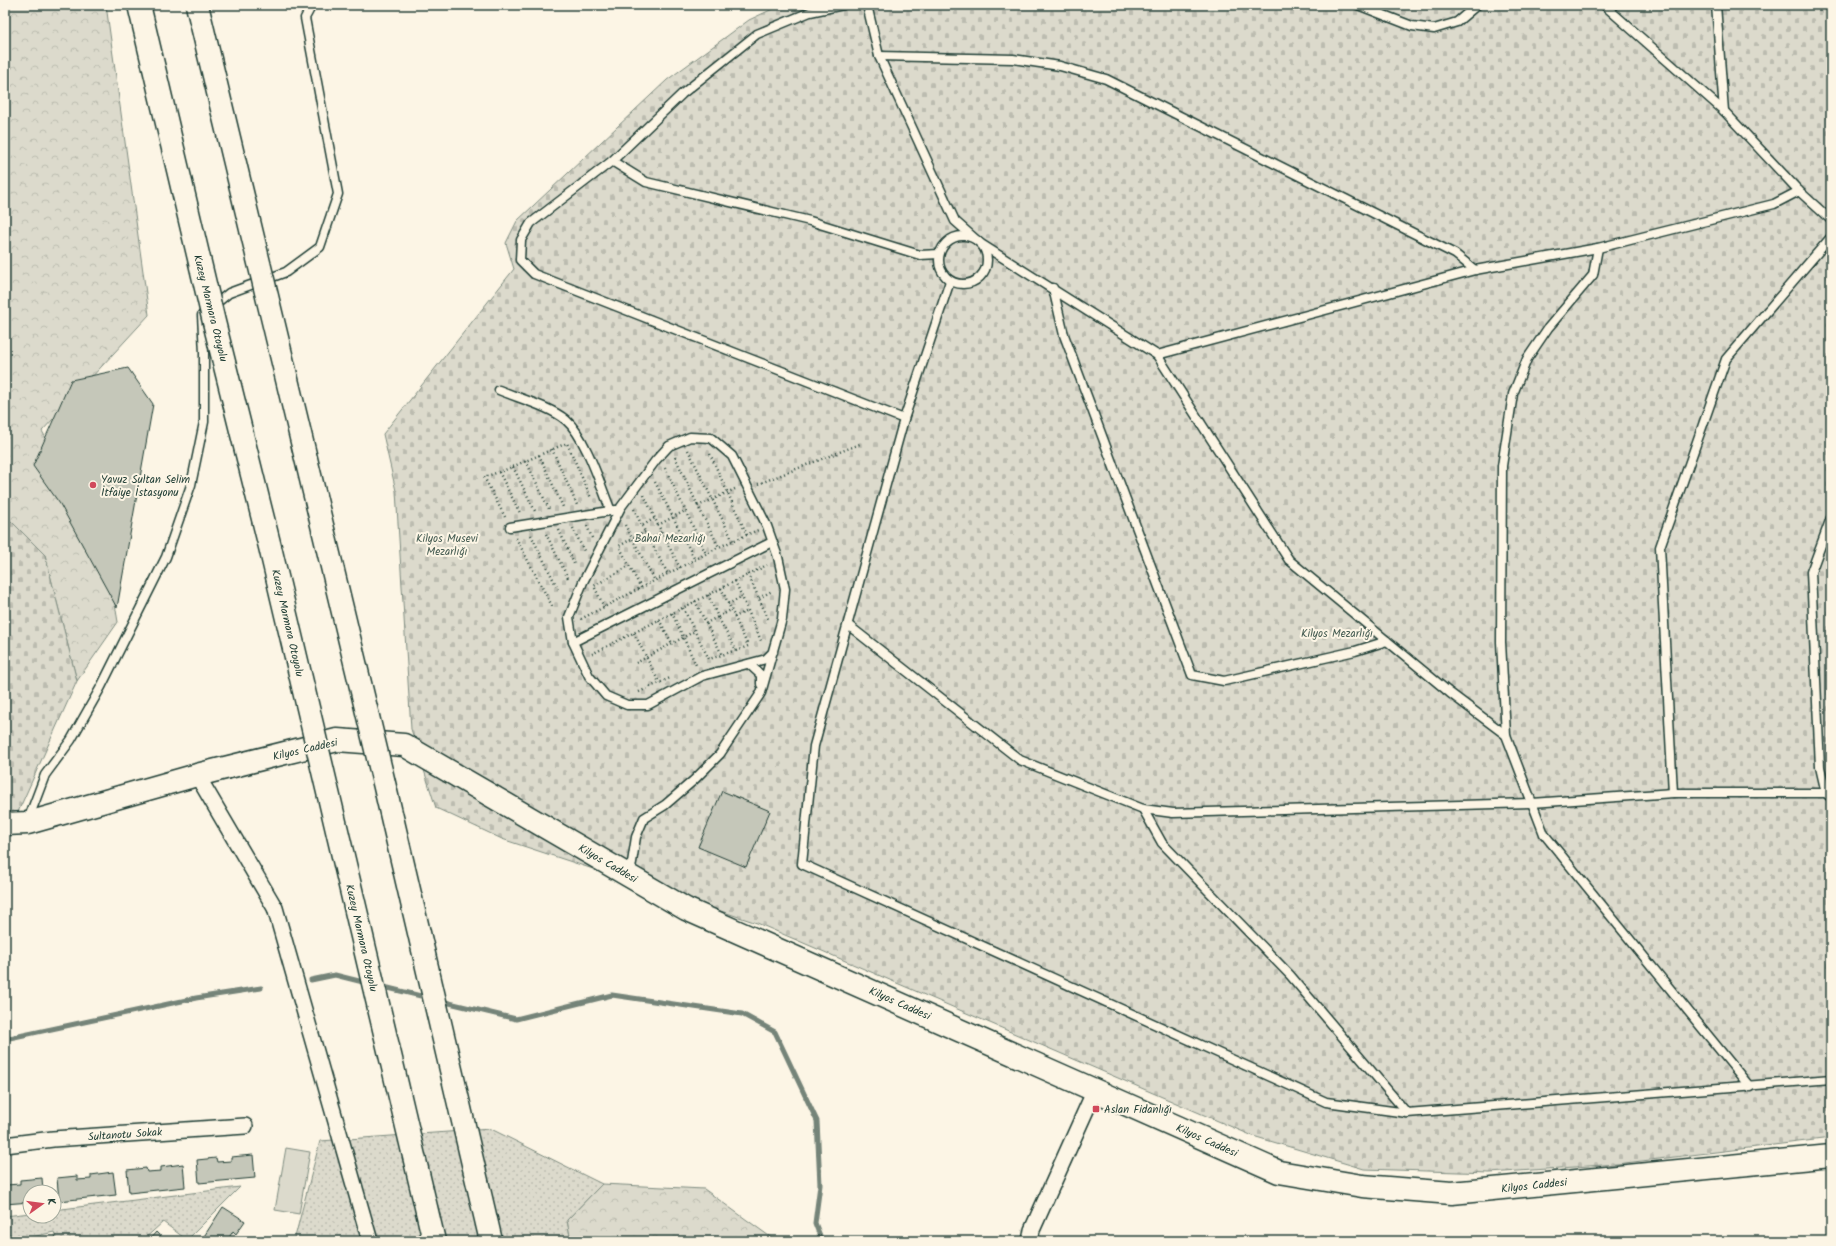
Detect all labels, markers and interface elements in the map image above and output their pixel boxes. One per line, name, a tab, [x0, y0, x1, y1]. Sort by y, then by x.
street label: Kuzey Marmara Otoyolu	[188, 253, 232, 364]
place label: Yavuz Sultan Selim İtfaiye İstasyonu	[101, 471, 190, 502]
marker: Yavuz Sultan Selim İtfaiye İstasyonu	[88, 480, 98, 490]
park label: Kilyos Musevi Mezarlığı	[416, 530, 478, 561]
park label: Bahai Mezarlığı	[634, 530, 706, 548]
street label: Kuzey Marmara Otoyolu	[266, 568, 308, 679]
park label: Kilyos Mezarlığı	[1301, 625, 1373, 643]
street label: Kilyos Caddesi	[271, 734, 340, 766]
street label: Kilyos Caddesi	[574, 840, 641, 888]
street label: Kuzey Marmara Otoyolu	[340, 883, 382, 994]
street label: Kilyos Caddesi	[866, 982, 934, 1026]
place label: Aslan Fidanlığı	[1104, 1101, 1172, 1119]
marker: Aslan Fidanlığı	[1091, 1104, 1101, 1114]
street label: Kilyos Caddesi	[1173, 1119, 1241, 1163]
street label: Sultanotu Sokak	[87, 1123, 164, 1147]
street label: Kilyos Caddesi	[1500, 1174, 1568, 1198]
north arrow	[22, 1184, 62, 1224]
text: K	[41, 1196, 60, 1208]

